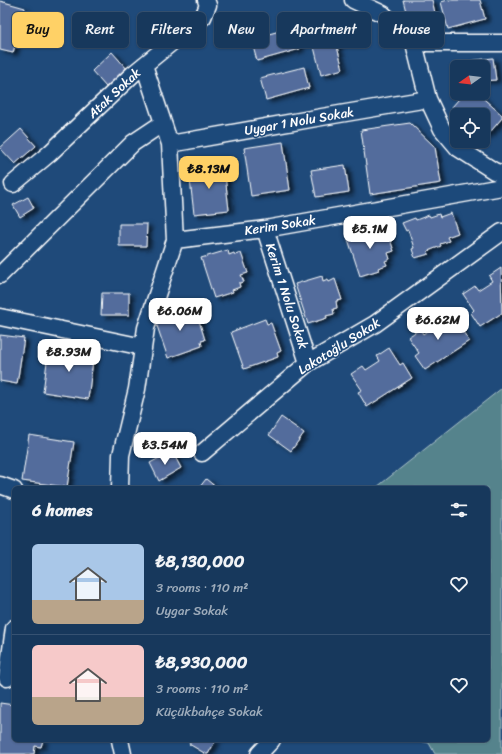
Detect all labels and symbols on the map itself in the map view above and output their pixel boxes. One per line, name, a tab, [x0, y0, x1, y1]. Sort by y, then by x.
north arrow	[450, 60, 490, 100]
street label: Atak Sokak	[81, 62, 146, 125]
street label: Uygar 1 Nolu Sokak	[242, 100, 356, 142]
pin: ₺8.13M	[176, 156, 242, 190]
street label: Kerim Sokak	[243, 208, 317, 242]
pin: ₺5.1M	[342, 216, 398, 250]
street label: Kerim 1 Nolu Sokak	[259, 240, 315, 352]
pin: ₺6.06M	[147, 298, 213, 332]
pin: ₺6.62M	[405, 307, 471, 341]
street label: Lakotoğlu Sokak	[293, 311, 385, 381]
pin: ₺8.93M	[36, 339, 102, 373]
pin: ₺3.54M	[132, 432, 198, 466]

